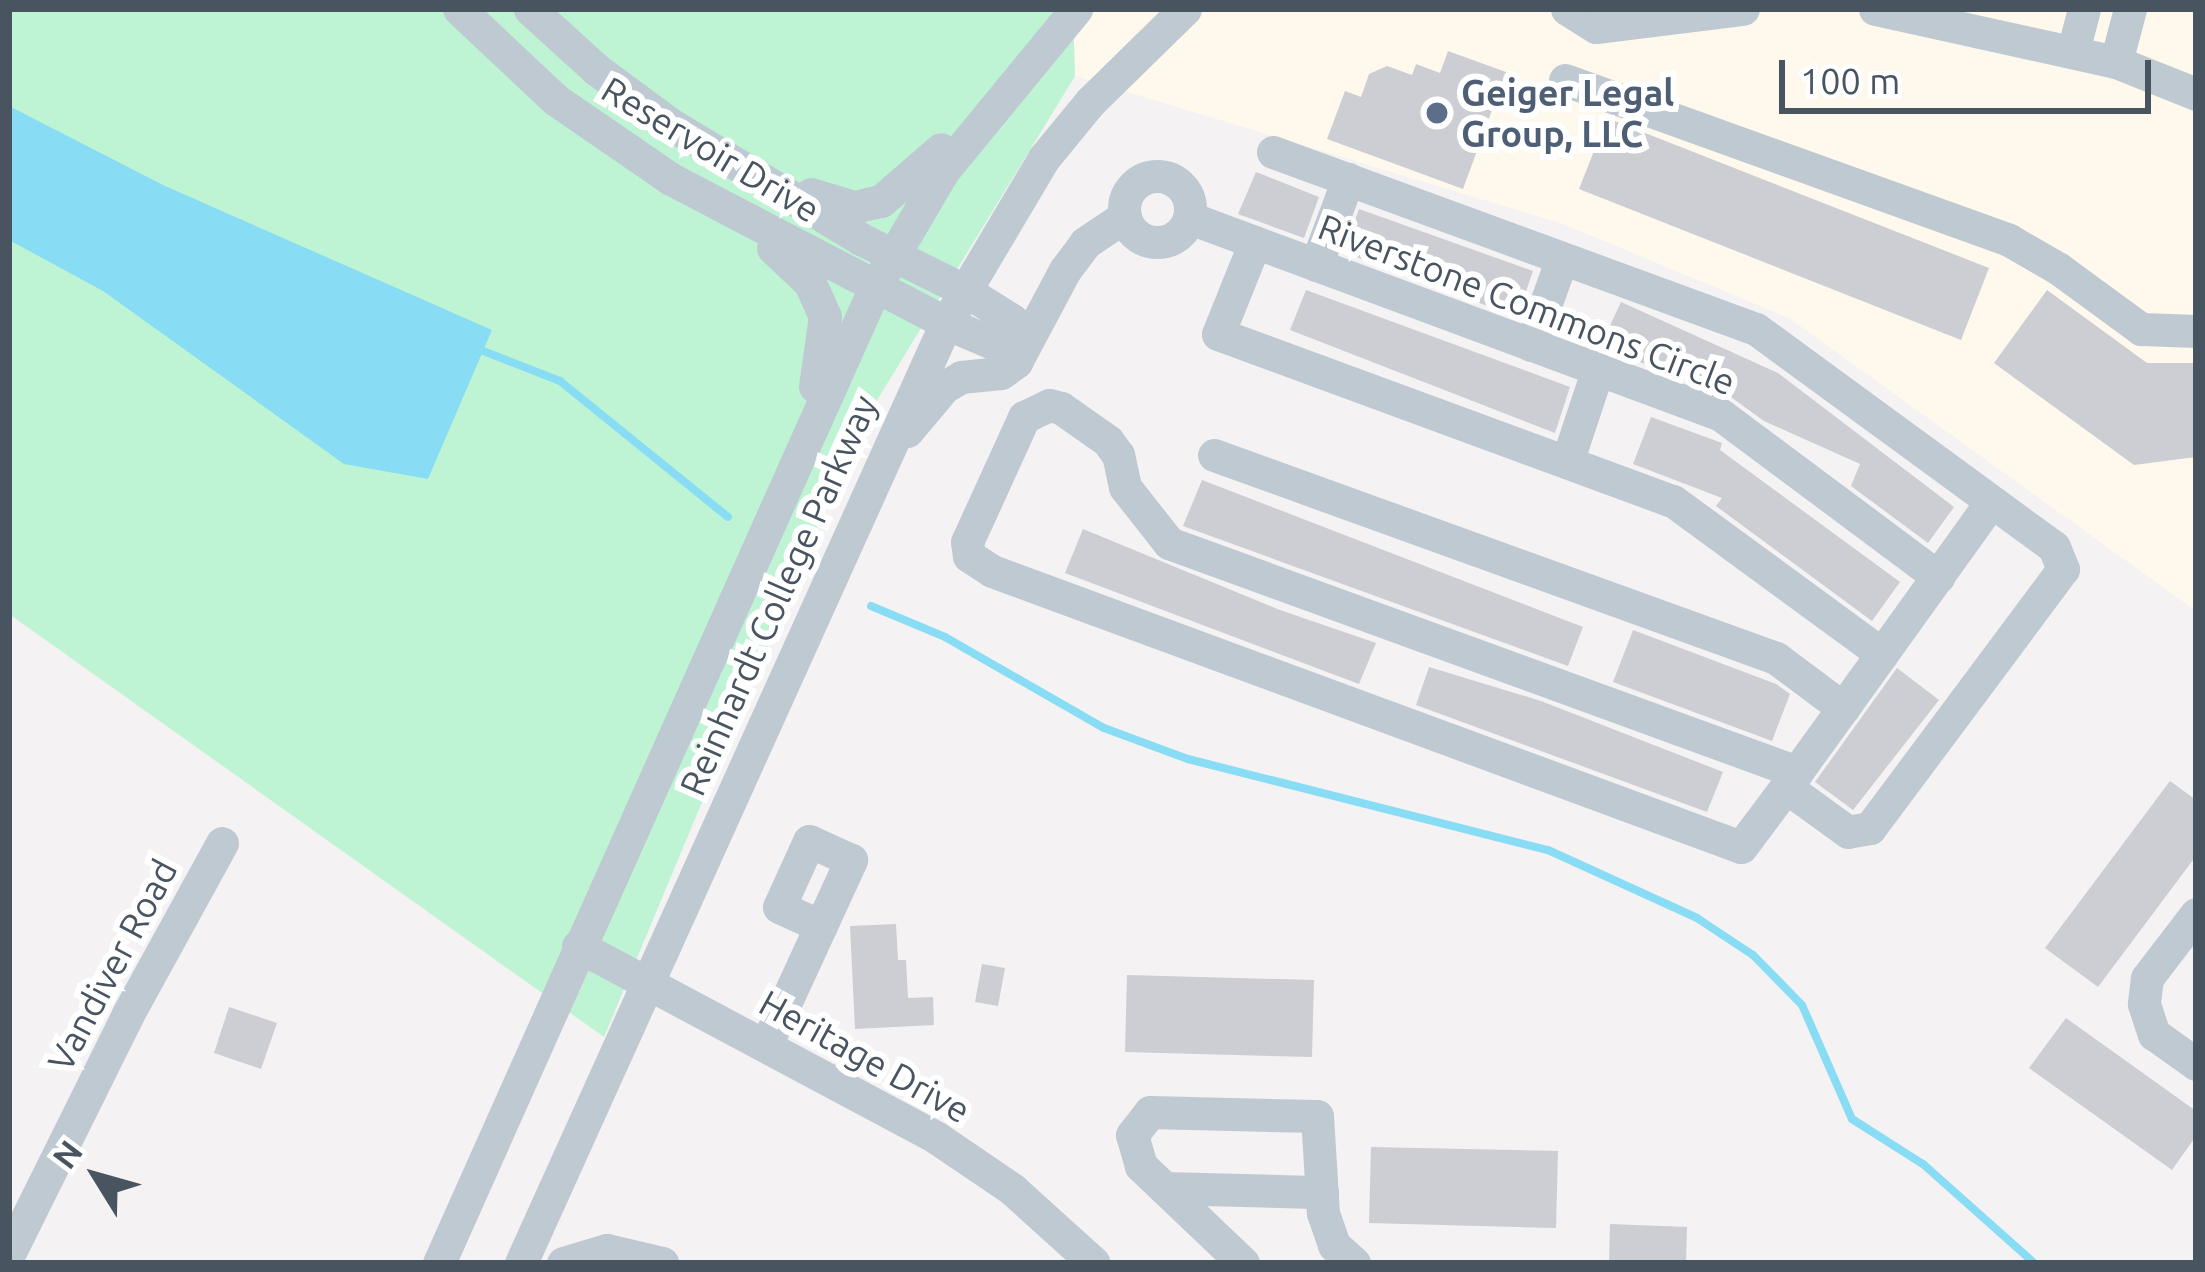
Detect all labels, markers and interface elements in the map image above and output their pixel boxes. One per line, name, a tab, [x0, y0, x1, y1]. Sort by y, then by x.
scale bar	[1785, 36, 2157, 110]
text: 100 m	[1800, 60, 1900, 101]
street label: Reservoir Drive	[594, 67, 828, 231]
place label: Geiger Legal Group, LLC	[1461, 70, 1674, 155]
marker: Geiger Legal Group, LLC	[1424, 100, 1450, 126]
street label: Riverstone Commons Circle	[1313, 204, 1741, 404]
street label: Reinhardt College Parkway	[670, 388, 886, 802]
street label: Vandiver Road	[38, 852, 186, 1078]
street label: Heritage Drive	[752, 980, 978, 1132]
north arrow	[36, 1116, 156, 1236]
text: N	[45, 1133, 89, 1175]

